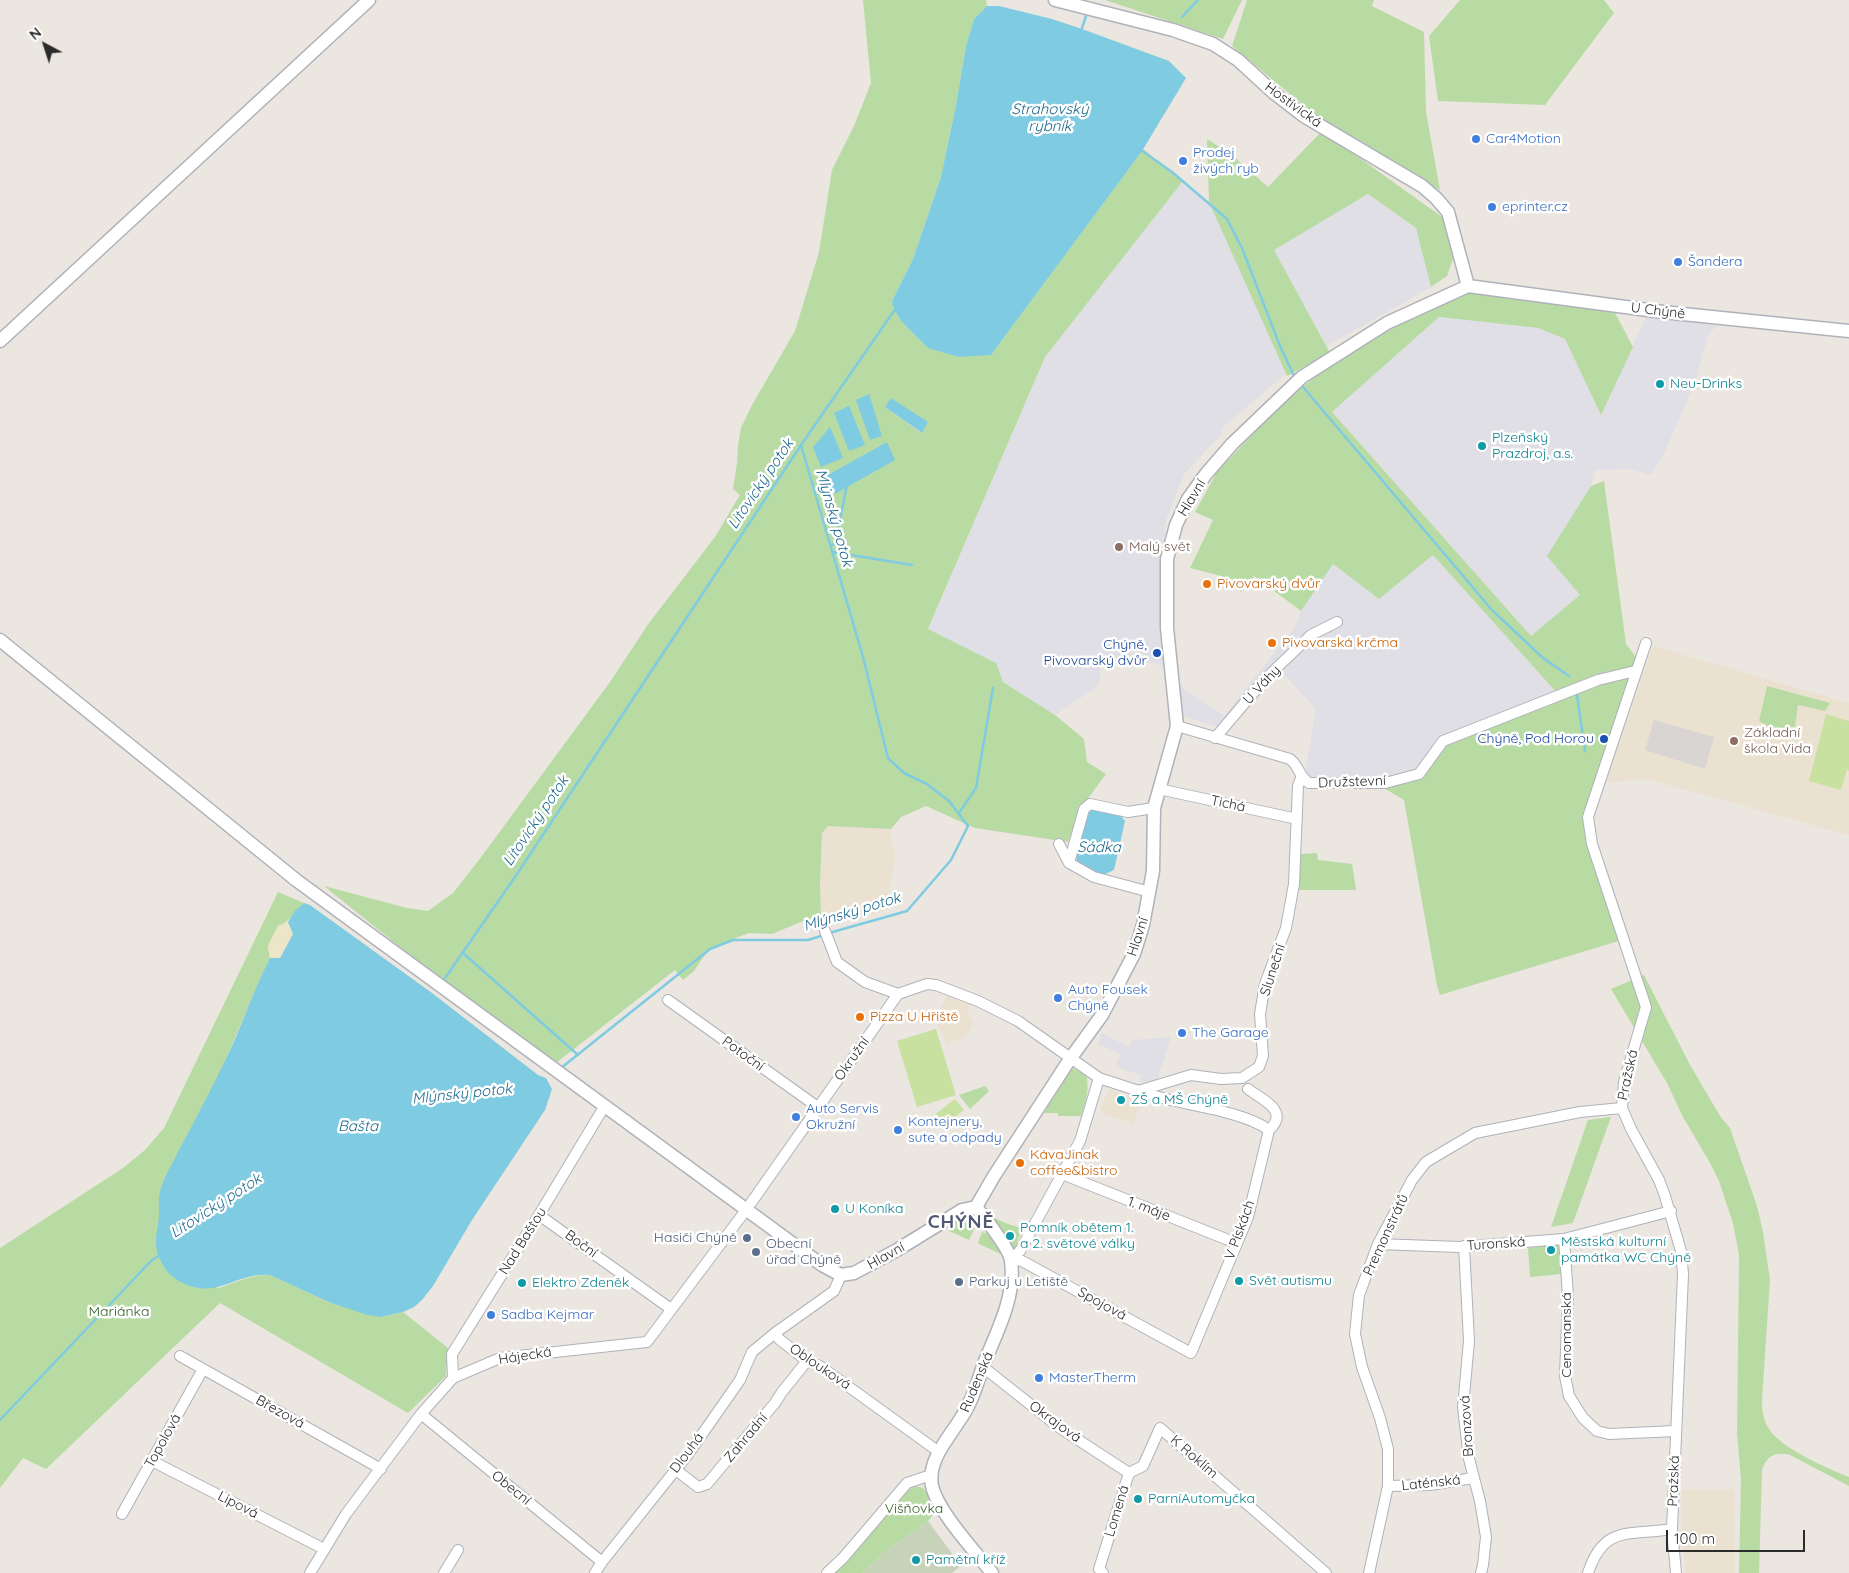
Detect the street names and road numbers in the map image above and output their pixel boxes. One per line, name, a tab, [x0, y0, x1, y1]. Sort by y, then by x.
street label: Hostivická	[1261, 79, 1325, 131]
street label: U Chýně	[1630, 299, 1686, 323]
street label: Hlavní	[1174, 476, 1210, 520]
street label: U Váhy	[1240, 662, 1284, 708]
street label: Družstevní	[1318, 772, 1386, 792]
street label: Tichá	[1209, 792, 1247, 816]
street label: Hlavní	[1124, 915, 1152, 959]
street label: Sluneční	[1257, 942, 1289, 998]
street label: Potoční	[719, 1033, 767, 1075]
street label: Okružní	[831, 1034, 873, 1084]
street label: Pražská	[1614, 1048, 1642, 1102]
street label: Premonstrátů	[1360, 1191, 1412, 1279]
street label: 1. máje	[1125, 1193, 1173, 1225]
street label: V Pískách	[1221, 1198, 1259, 1262]
street label: Nad Baštou	[496, 1204, 550, 1278]
street label: Boční	[562, 1227, 600, 1261]
street label: Turonská	[1466, 1234, 1526, 1254]
street label: Hlavní	[864, 1239, 908, 1273]
street label: Spojová	[1075, 1284, 1129, 1324]
street label: Cenomanská	[1559, 1292, 1575, 1378]
street label: Oblouková	[786, 1340, 854, 1394]
street label: Hájecká	[497, 1344, 553, 1368]
street label: Rudenská	[957, 1349, 997, 1415]
street label: Březová	[253, 1392, 307, 1432]
street label: Bronzová	[1456, 1395, 1478, 1457]
street label: Okrajová	[1026, 1398, 1084, 1446]
street label: Zahradní	[721, 1410, 771, 1466]
street label: Topolová	[141, 1411, 185, 1471]
street label: Dlouhá	[666, 1430, 708, 1476]
street label: K Roklím	[1167, 1432, 1221, 1482]
street label: Pražská	[1665, 1455, 1683, 1507]
street label: Obecní	[488, 1467, 534, 1509]
street label: Laténská	[1401, 1472, 1461, 1494]
street label: Lomená	[1101, 1483, 1133, 1539]
street label: Lipová	[215, 1488, 261, 1522]

